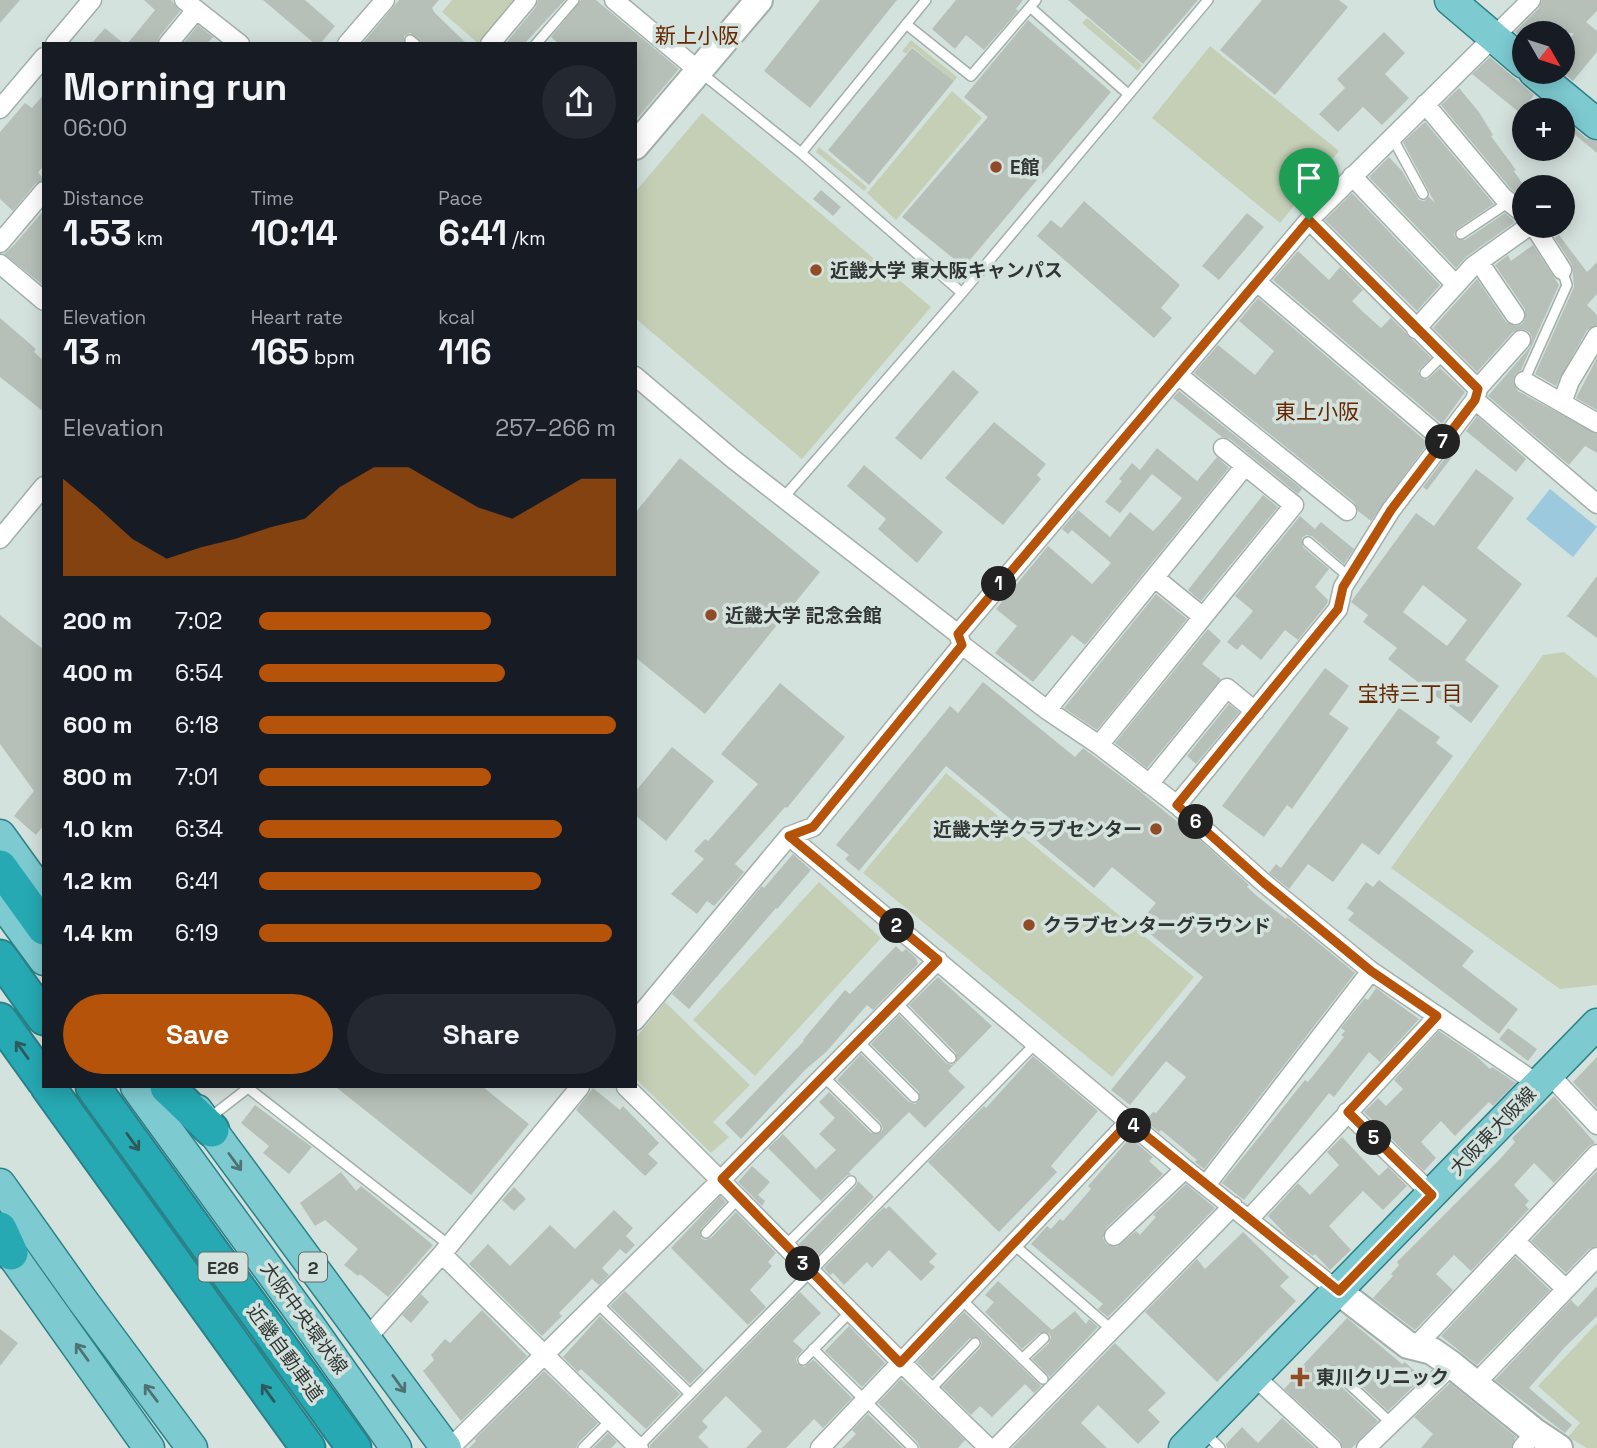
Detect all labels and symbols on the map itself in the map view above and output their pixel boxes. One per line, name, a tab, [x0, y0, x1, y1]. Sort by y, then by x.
north arrow	[1512, 21, 1575, 84]
district label: 新上小阪	[655, 22, 739, 49]
pin	[1279, 148, 1339, 220]
place label: E館	[1010, 155, 1040, 180]
marker: E館	[988, 159, 1004, 175]
place label: 近畿大学 東大阪キャンパス	[830, 258, 1063, 283]
marker: 近畿大学 東大阪キャンパス	[808, 262, 824, 278]
district label: 東上小阪	[1275, 398, 1359, 425]
pin: 7	[1426, 424, 1460, 460]
pin: 1	[982, 566, 1016, 602]
place label: 近畿大学 記念会館	[725, 603, 882, 628]
marker: 近畿大学 記念会館	[703, 607, 719, 623]
district label: 宝持三丁目	[1358, 680, 1463, 707]
pin: 6	[1178, 804, 1214, 840]
place label: 近畿大学クラブセンター	[933, 817, 1142, 842]
marker: 近畿大学クラブセンター	[1148, 821, 1164, 837]
pin: 2	[880, 908, 914, 944]
place label: クラブセンターグラウンド	[1043, 913, 1271, 938]
marker: クラブセンターグラウンド	[1021, 917, 1037, 933]
one-way arrow	[15, 1041, 29, 1060]
street label: 大阪東大阪線	[1444, 1081, 1542, 1181]
pin: 4	[1116, 1108, 1152, 1144]
pin: 5	[1356, 1120, 1392, 1156]
one-way arrow	[126, 1132, 140, 1151]
one-way arrow	[228, 1152, 243, 1171]
pin: 3	[786, 1246, 820, 1282]
road number: E26	[198, 1252, 248, 1282]
road number: 2	[299, 1252, 327, 1282]
street label: 大阪中央環状線	[255, 1257, 353, 1379]
street label: 近畿自動車道	[241, 1300, 329, 1406]
one-way arrow	[75, 1343, 89, 1362]
place label: 東川クリニック	[1316, 1365, 1449, 1390]
marker: 東川クリニック	[1290, 1367, 1310, 1387]
one-way arrow	[392, 1374, 407, 1393]
one-way arrow	[144, 1384, 158, 1403]
one-way arrow	[261, 1384, 275, 1403]

